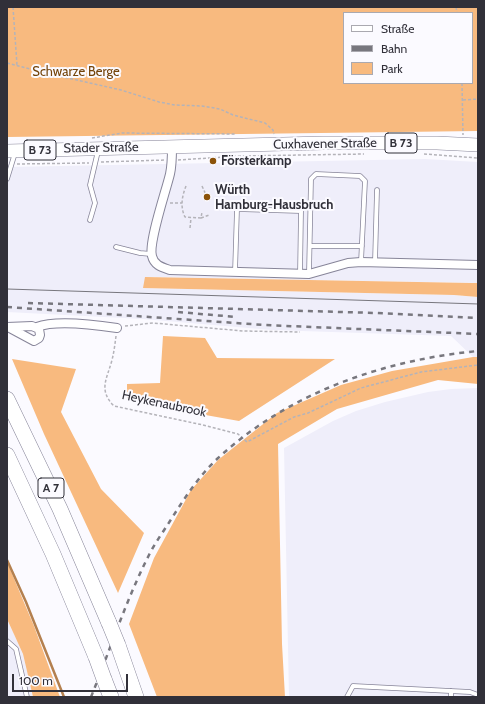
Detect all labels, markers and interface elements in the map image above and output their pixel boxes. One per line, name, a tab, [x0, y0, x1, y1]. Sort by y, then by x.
legend	[343, 12, 473, 84]
text: Straße	[381, 21, 414, 36]
text: Bahn	[381, 41, 407, 56]
text: Park	[381, 61, 403, 76]
park label: Schwarze Berge	[32, 64, 120, 80]
road number: B 73	[385, 133, 417, 153]
street label: Cuxhavener Straße	[273, 135, 377, 153]
road number: B 73	[24, 140, 56, 160]
street label: Stader Straße	[63, 140, 139, 156]
place label: Försterkamp	[221, 153, 291, 169]
marker: Försterkamp	[208, 156, 218, 166]
place label: Würth Hamburg-Hausbruch	[215, 182, 333, 213]
marker: Würth Hamburg-Hausbruch	[202, 192, 212, 202]
street label: Heykenaubrook	[120, 387, 208, 421]
road number: A 7	[38, 478, 64, 498]
scale bar	[14, 666, 130, 692]
text: 100 m	[19, 673, 53, 688]

